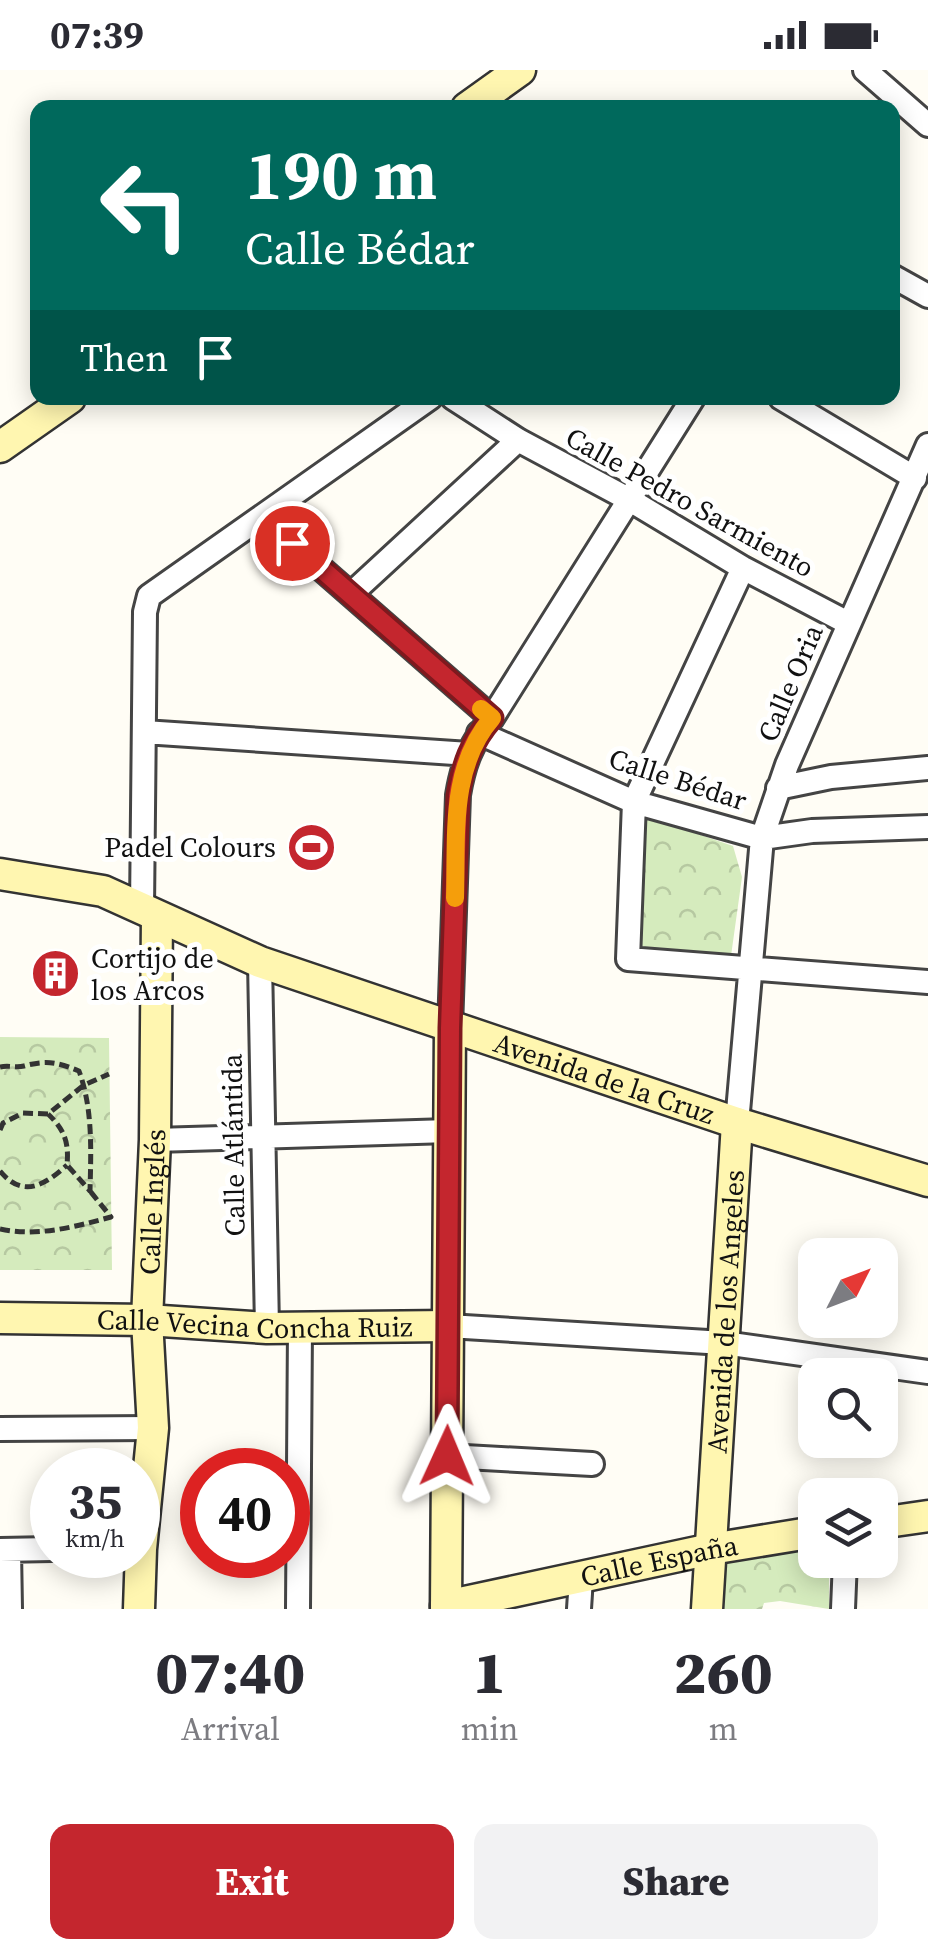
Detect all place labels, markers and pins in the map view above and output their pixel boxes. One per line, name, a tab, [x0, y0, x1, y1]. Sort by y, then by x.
pin	[250, 501, 335, 586]
sports icon: Padel Colours	[285, 821, 337, 873]
place label: Padel Colours	[104, 828, 276, 866]
place label: Cortijo de los Arcos	[91, 939, 214, 1009]
building icon: Cortijo de los Arcos	[30, 948, 82, 1000]

